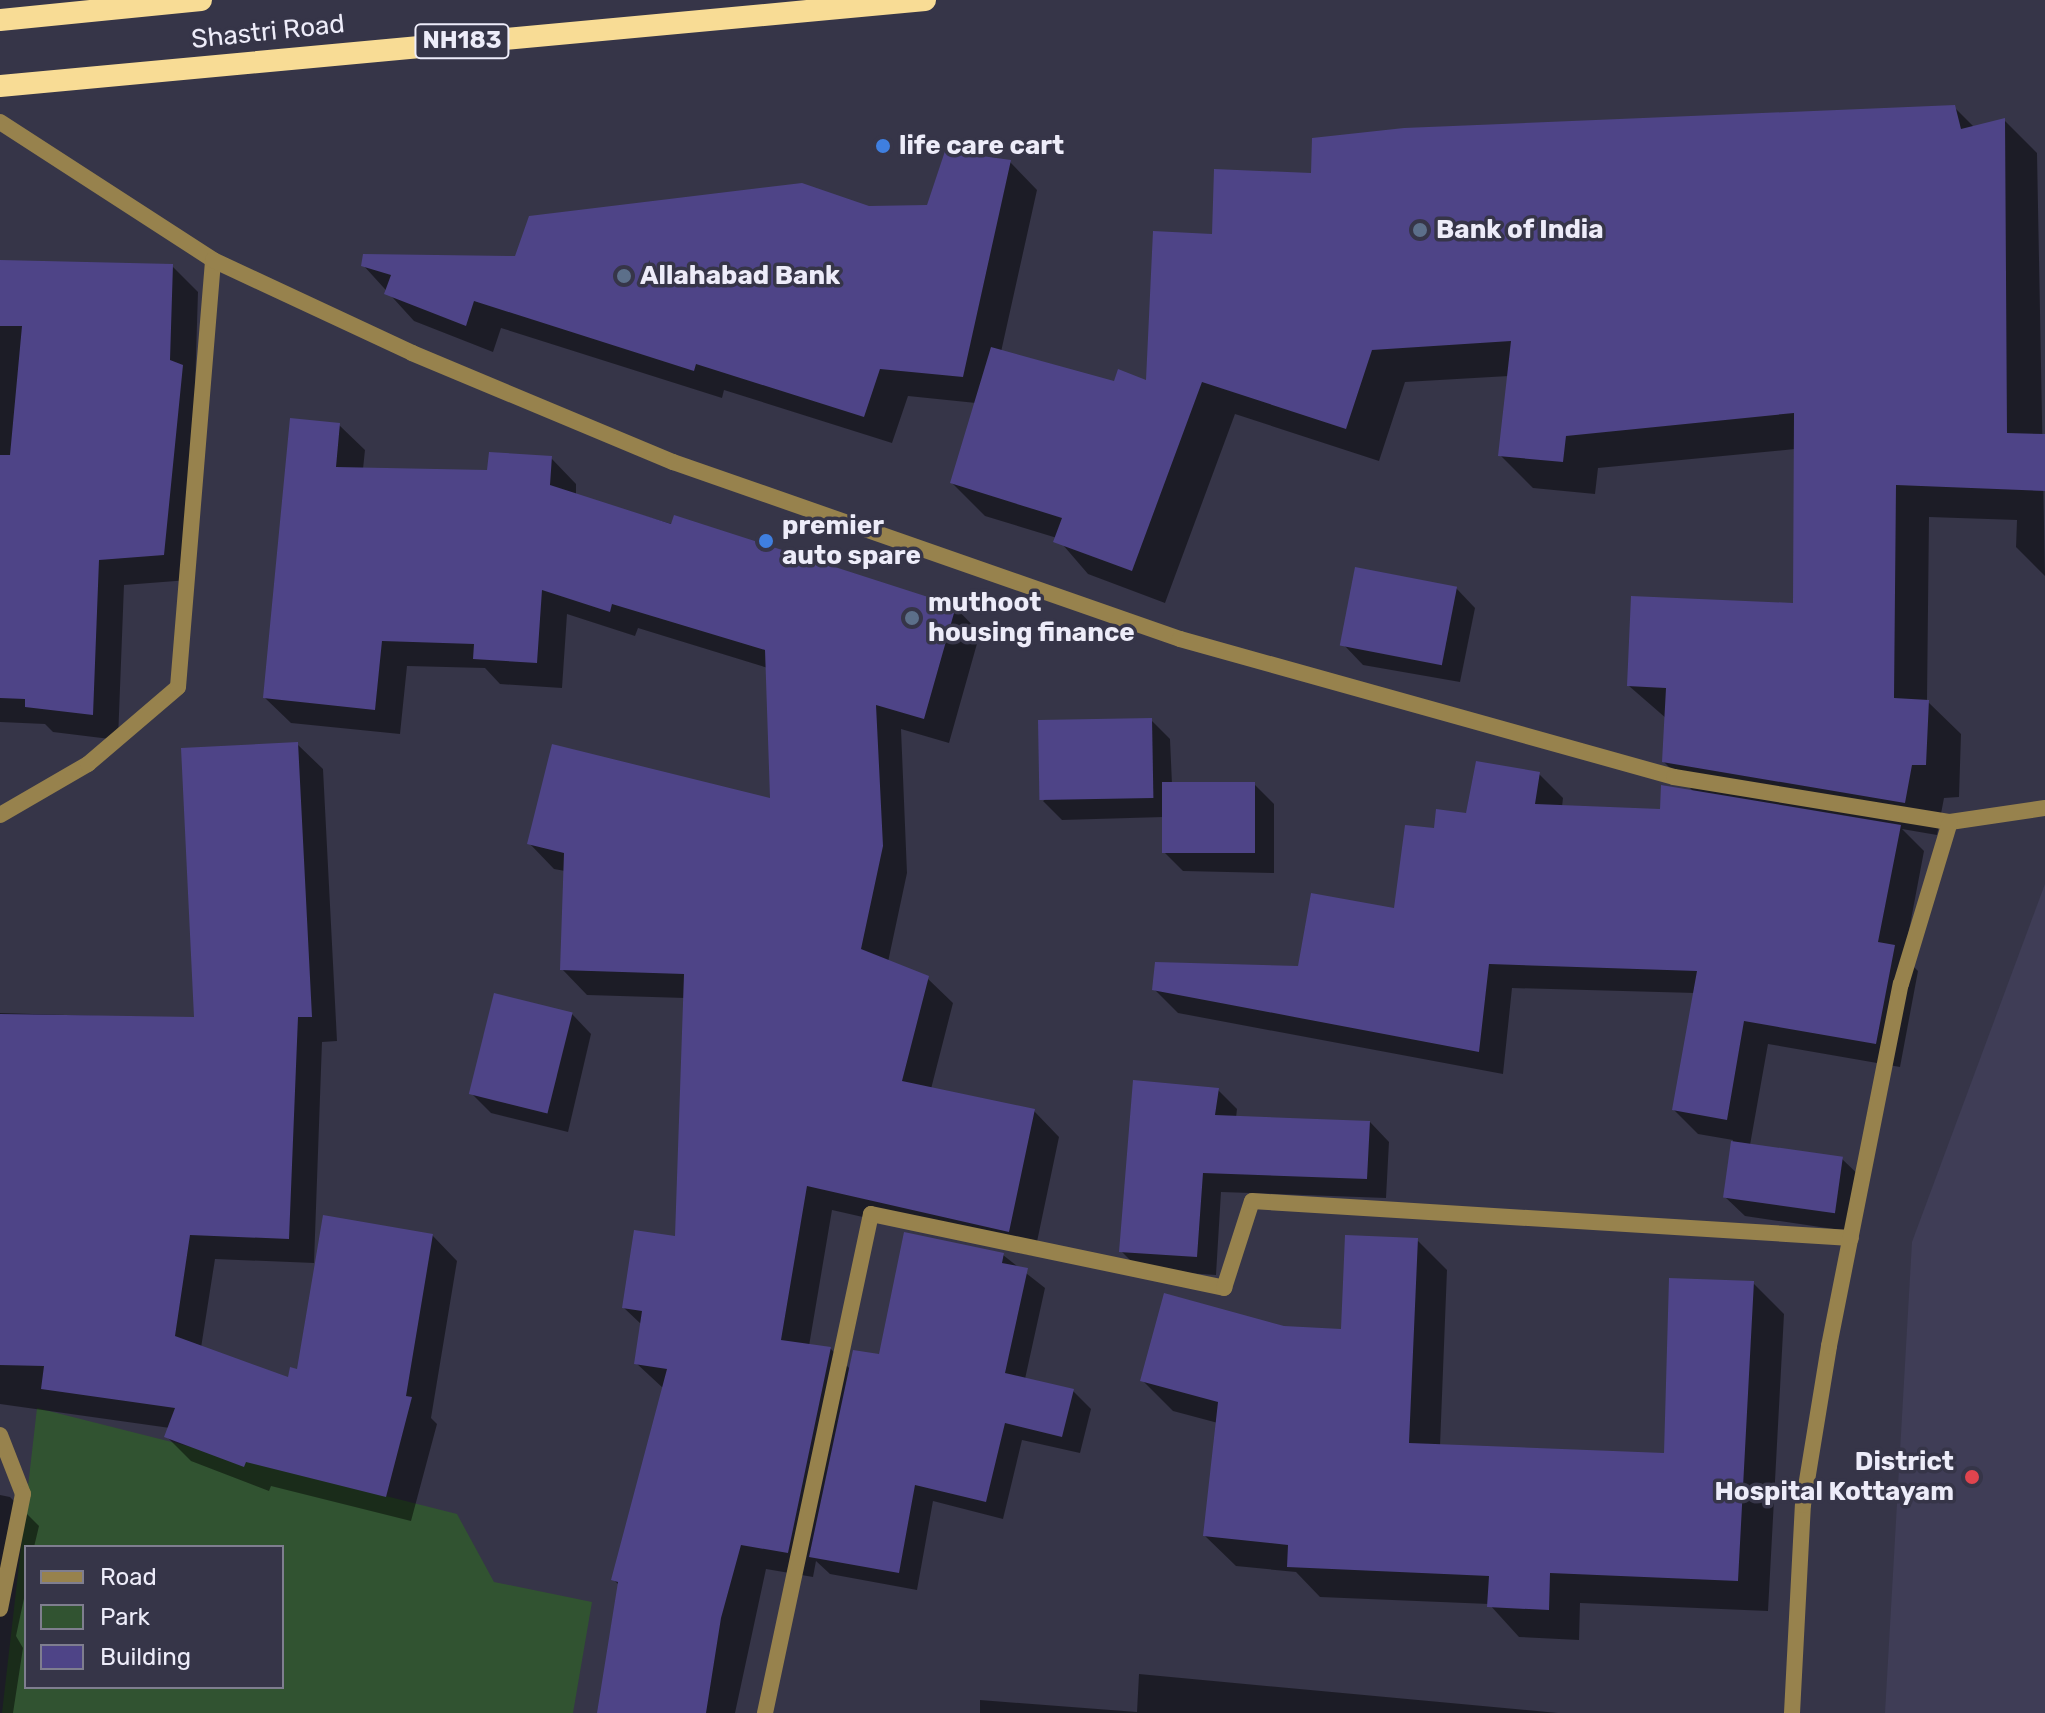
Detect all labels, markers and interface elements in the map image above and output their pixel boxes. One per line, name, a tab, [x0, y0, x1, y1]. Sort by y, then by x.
street label: Shastri Road	[190, 8, 346, 56]
road number: NH183	[414, 21, 510, 61]
place label: life care cart	[899, 130, 1064, 162]
marker: life care cart	[874, 137, 892, 155]
place label: Bank of India	[1436, 214, 1604, 246]
marker: Bank of India	[1411, 221, 1429, 239]
place label: Allahabad Bank	[640, 260, 840, 292]
marker: Allahabad Bank	[615, 267, 633, 285]
place label: premier auto spare	[782, 510, 921, 572]
marker: premier auto spare	[757, 532, 775, 550]
place label: muthoot housing finance	[928, 587, 1135, 648]
marker: muthoot housing finance	[903, 609, 921, 627]
place label: District Hospital Kottayam	[1714, 1446, 1954, 1508]
marker: District Hospital Kottayam	[1961, 1466, 1983, 1488]
legend	[24, 1545, 284, 1689]
text: Road	[100, 1563, 157, 1591]
text: Park	[100, 1603, 150, 1631]
text: Building	[100, 1643, 191, 1671]

